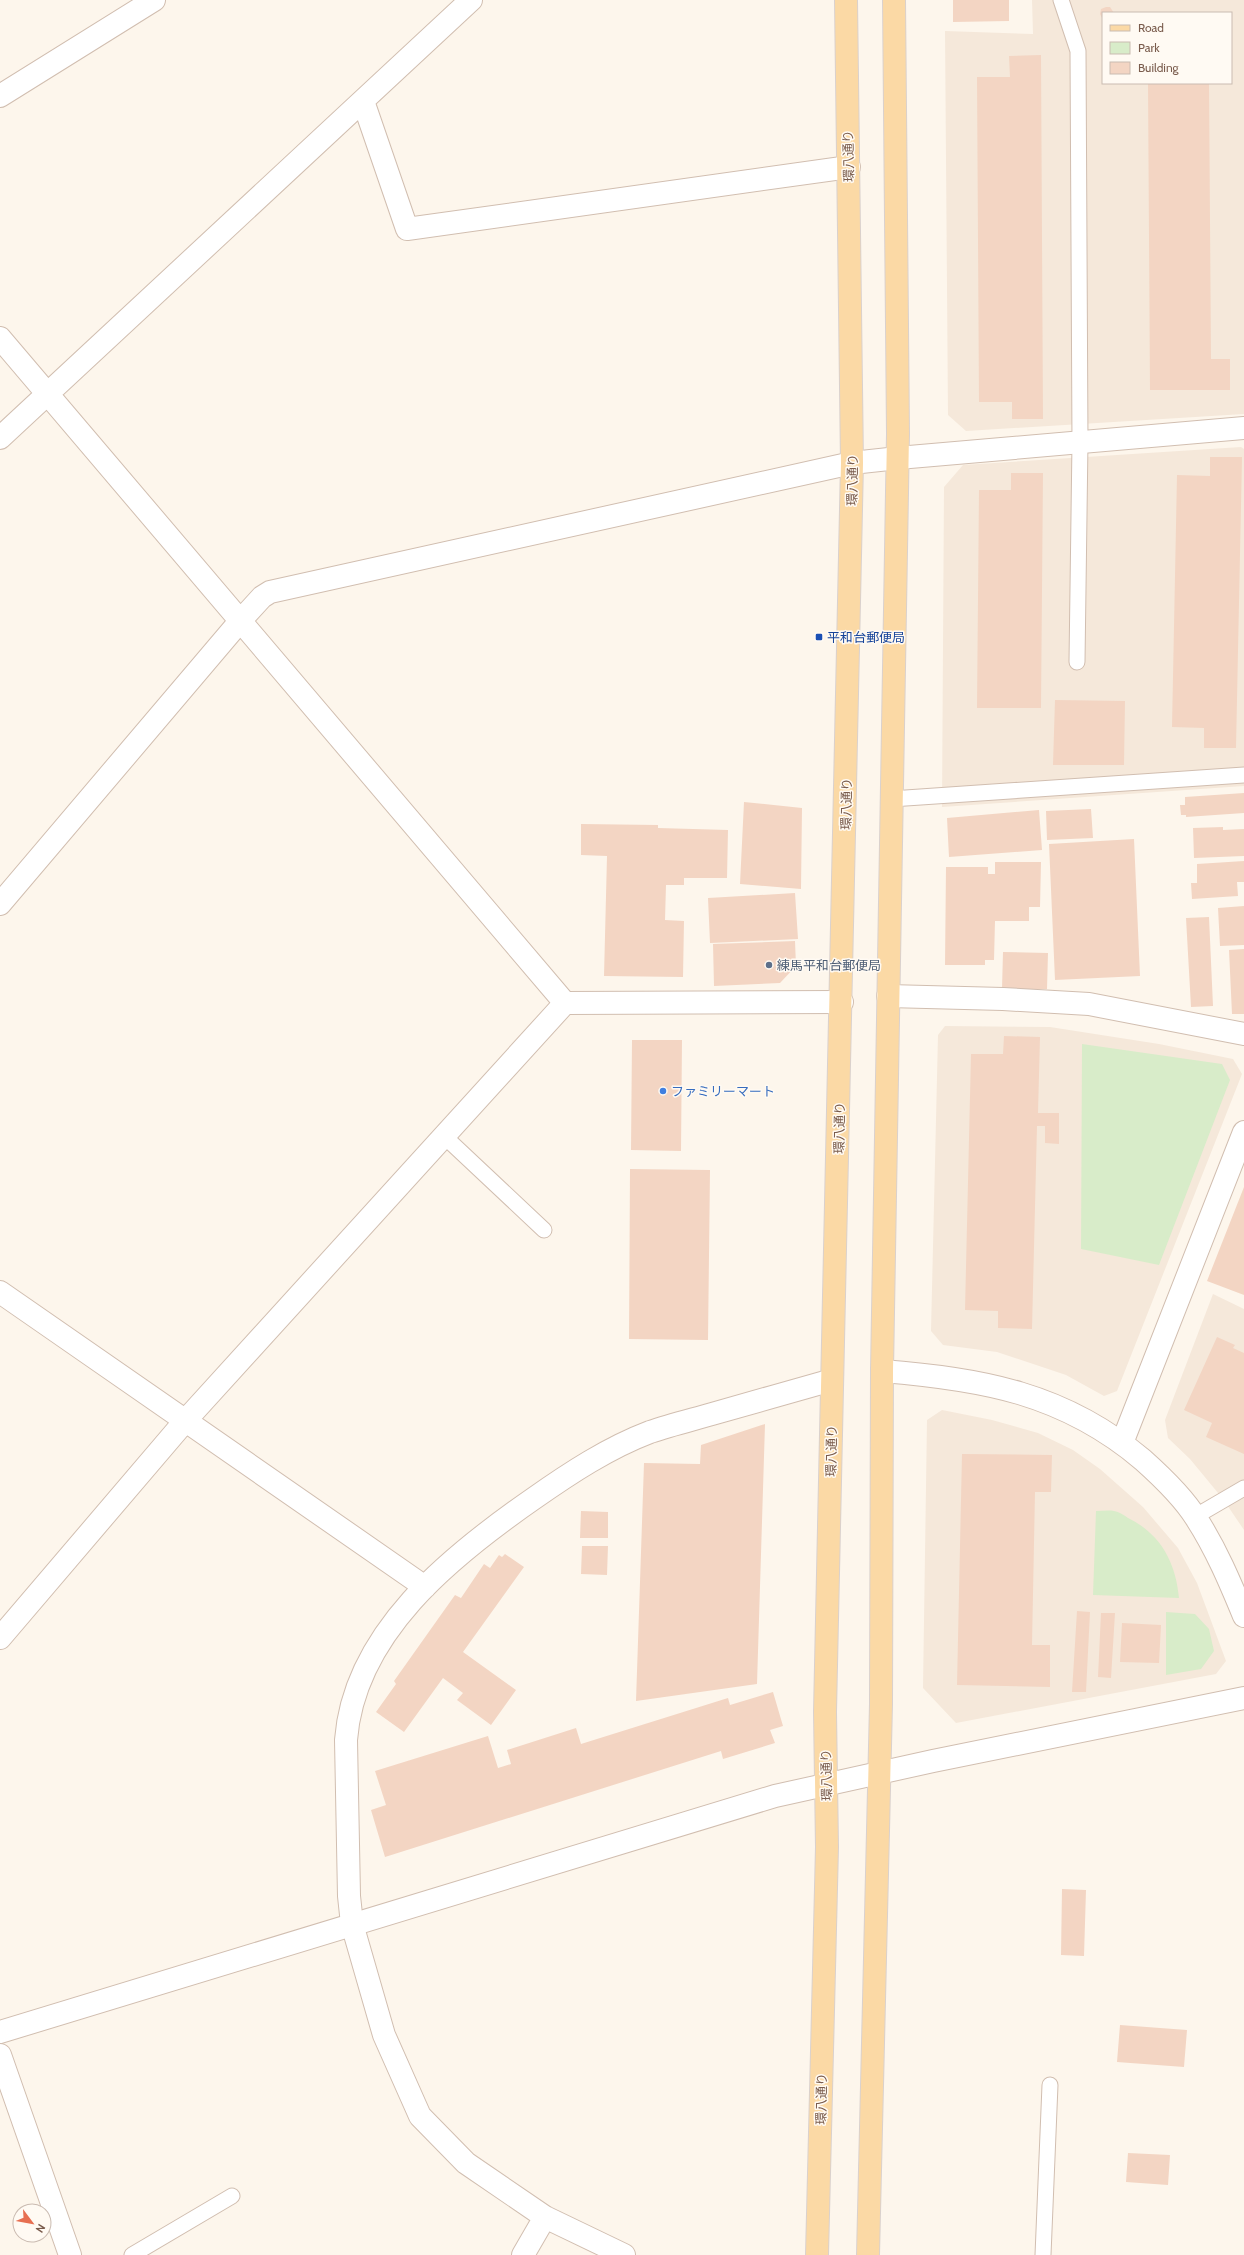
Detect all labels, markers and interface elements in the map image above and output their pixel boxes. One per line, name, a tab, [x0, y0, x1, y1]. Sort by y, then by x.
legend	[1102, 12, 1232, 84]
text: Road	[1138, 20, 1164, 35]
text: Park	[1138, 40, 1160, 55]
text: Building	[1138, 60, 1180, 75]
street label: 環八通り	[840, 130, 856, 182]
street label: 環八通り	[844, 454, 860, 506]
place label: 平和台郵便局	[827, 629, 905, 645]
marker: 平和台郵便局	[814, 632, 824, 642]
street label: 環八通り	[838, 778, 854, 830]
place label: 練馬平和台郵便局	[777, 957, 881, 973]
marker: 練馬平和台郵便局	[764, 960, 774, 970]
place label: ファミリーマート	[671, 1083, 775, 1099]
marker: ファミリーマート	[658, 1086, 668, 1096]
street label: 環八通り	[831, 1102, 847, 1154]
street label: 環八通り	[823, 1425, 839, 1477]
street label: 環八通り	[818, 1749, 834, 1801]
street label: 環八通り	[813, 2073, 829, 2125]
north arrow	[12, 2203, 52, 2243]
text: N	[32, 2221, 48, 2235]

